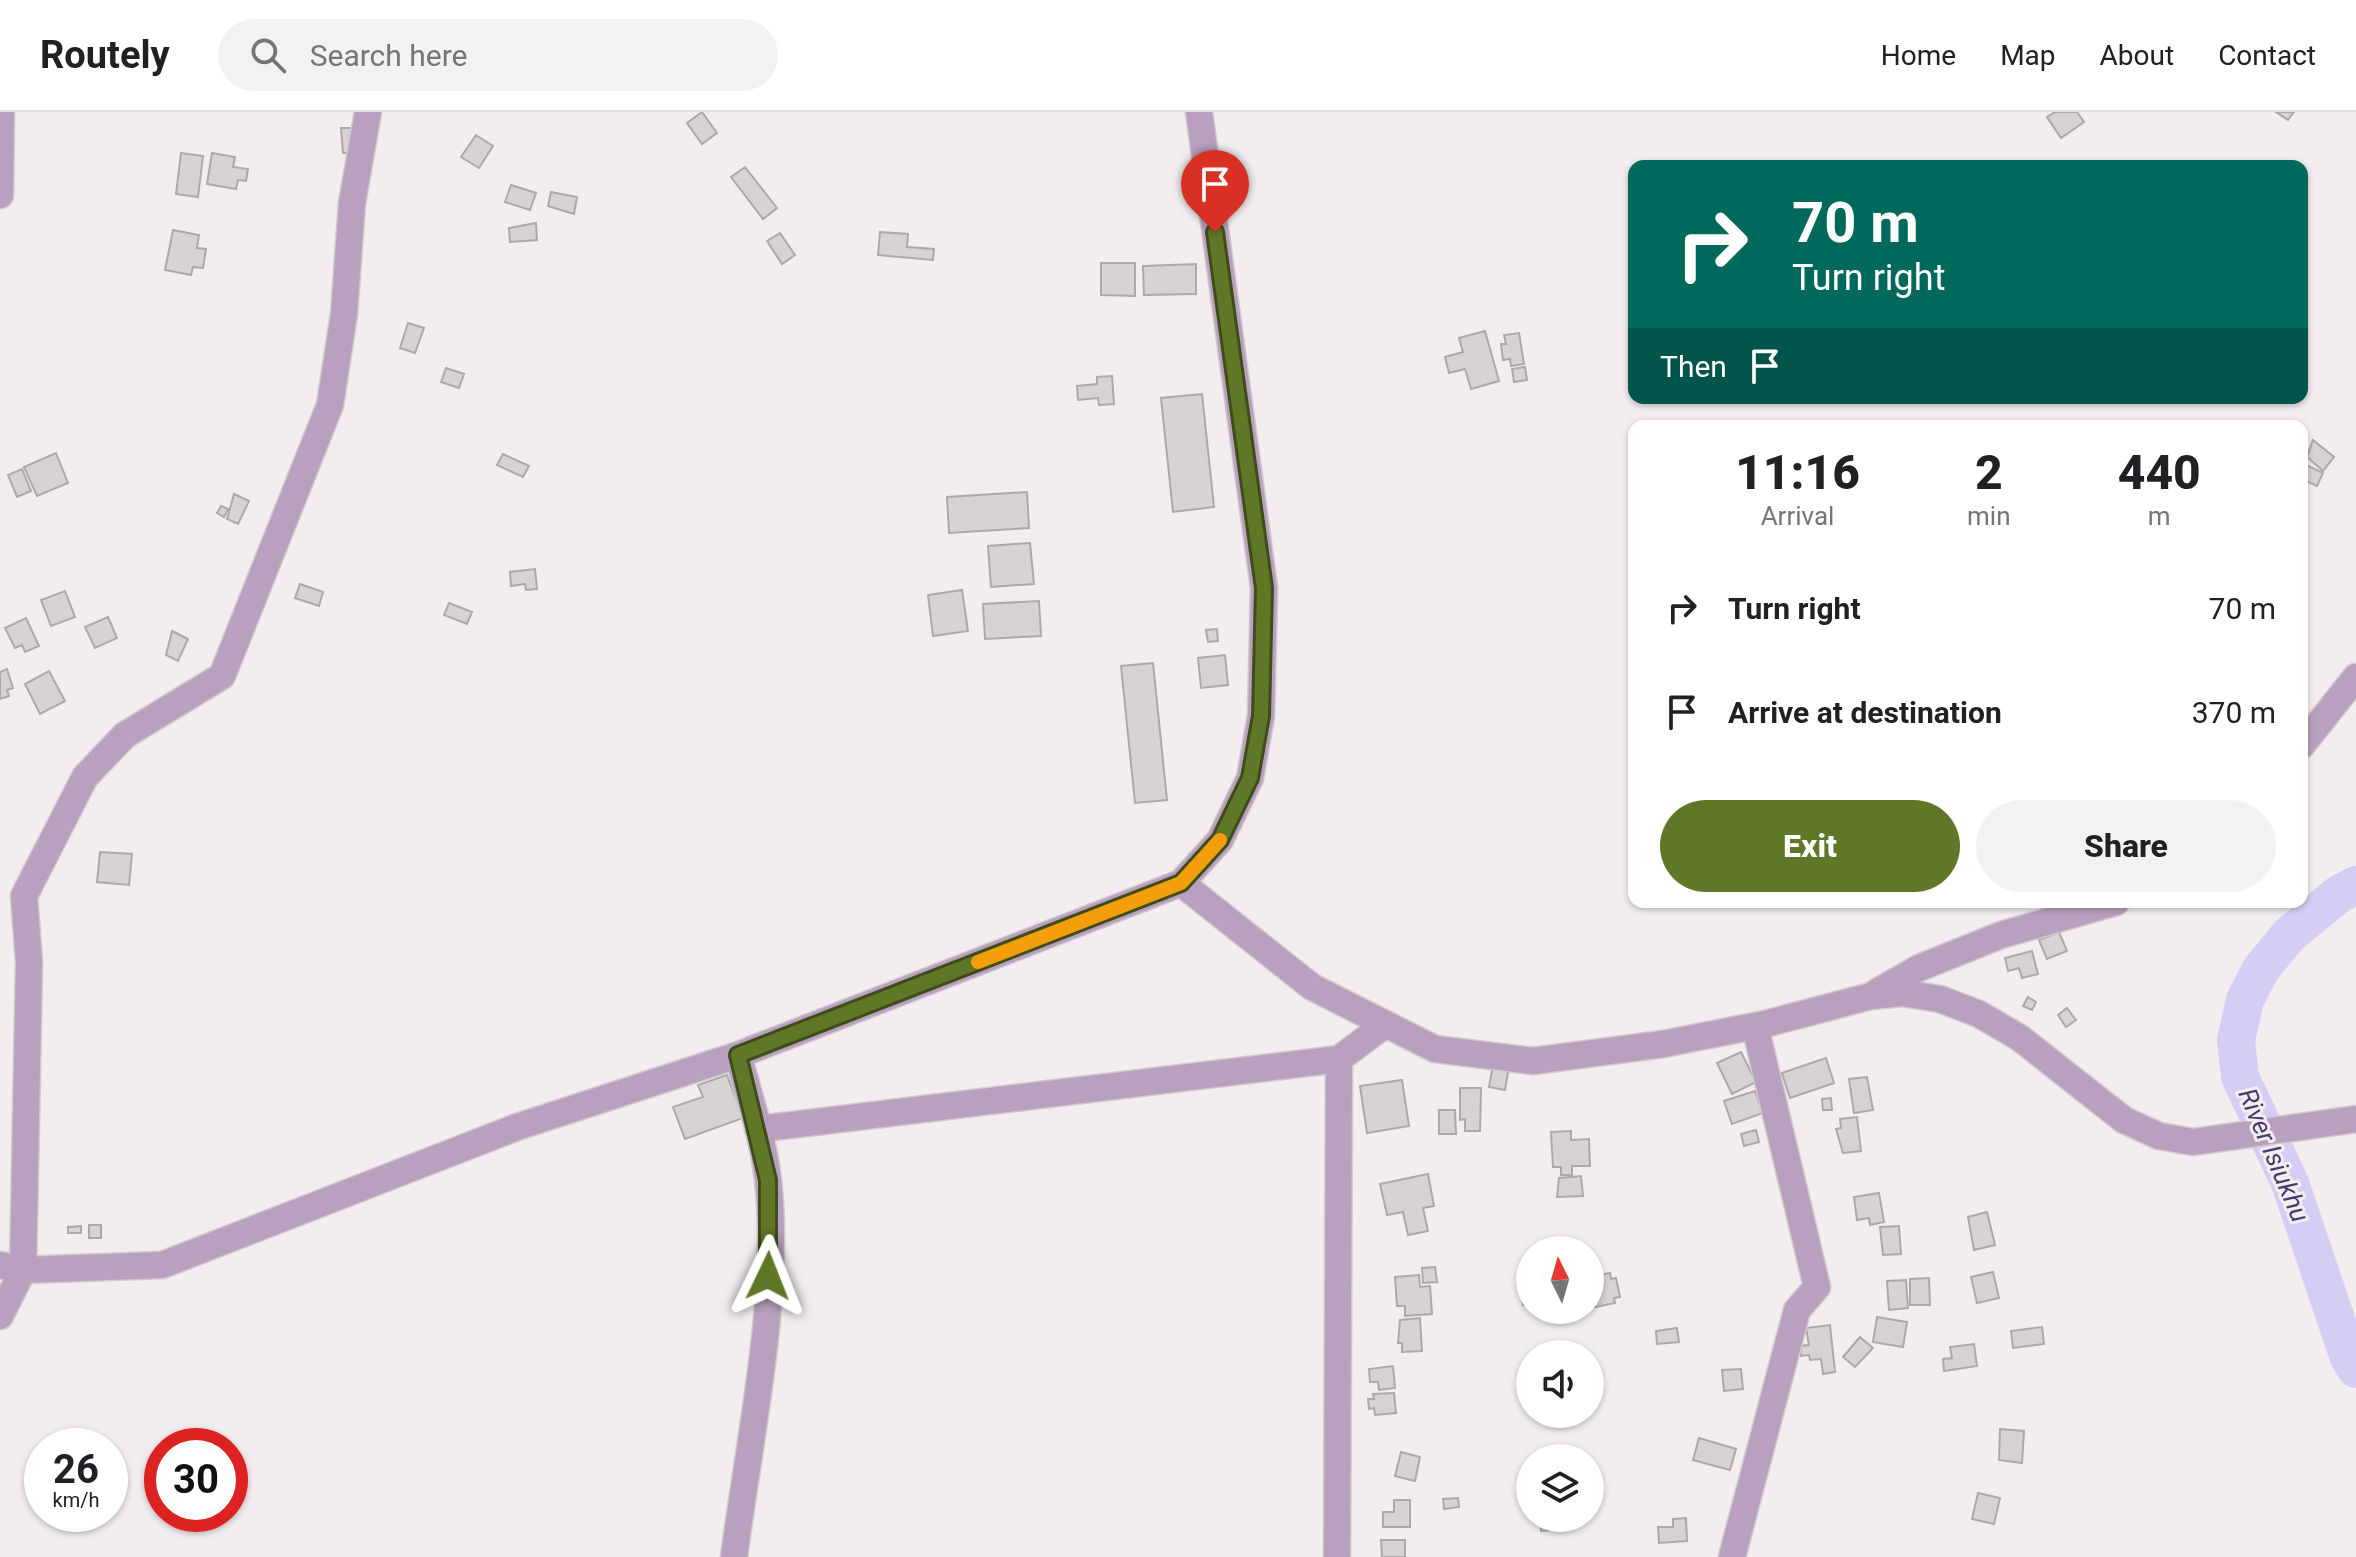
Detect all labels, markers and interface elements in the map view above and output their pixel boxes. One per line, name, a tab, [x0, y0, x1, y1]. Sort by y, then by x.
search box	[218, 19, 778, 91]
text: Routely	[40, 33, 170, 77]
icon: search	[246, 33, 290, 77]
text: Search here	[310, 38, 467, 73]
text: Home	[1881, 39, 1956, 72]
text: Map	[2000, 39, 2056, 72]
text: About	[2100, 39, 2174, 72]
text: Contact	[2218, 39, 2316, 72]
pin	[1181, 150, 1249, 232]
icon: arrive	[1193, 162, 1237, 206]
text: 70 m	[1792, 190, 1919, 256]
icon: right	[1660, 192, 1764, 296]
text: Turn right	[1792, 257, 1945, 299]
icon: arrive	[1743, 344, 1787, 388]
text: Then	[1660, 349, 1727, 384]
text: 11:16	[1735, 444, 1860, 501]
text: 2	[1975, 444, 2003, 501]
text: 440	[2118, 444, 2201, 501]
text: Arrival	[1761, 501, 1834, 531]
text: min	[1967, 501, 2011, 531]
text: m	[2148, 501, 2171, 531]
icon: right	[1660, 586, 1704, 630]
text: Turn right	[1728, 591, 1861, 626]
text: 70 m	[2209, 591, 2276, 626]
icon: arrive	[1660, 690, 1704, 734]
text: Arrive at destination	[1728, 695, 2002, 730]
text: 370 m	[2192, 695, 2276, 730]
button: Exit	[1660, 800, 1960, 892]
button: Share	[1976, 800, 2276, 892]
water label: River Isiukhu	[2232, 1084, 2316, 1227]
position arrow	[726, 1234, 810, 1318]
north arrow	[1516, 1236, 1604, 1324]
map controls	[1516, 1236, 1604, 1532]
button: sound	[1516, 1340, 1604, 1428]
speed limit sign: 30	[144, 1428, 248, 1532]
button: layers	[1516, 1444, 1604, 1532]
text: 26	[53, 1446, 99, 1493]
text: km/h	[53, 1488, 99, 1512]

